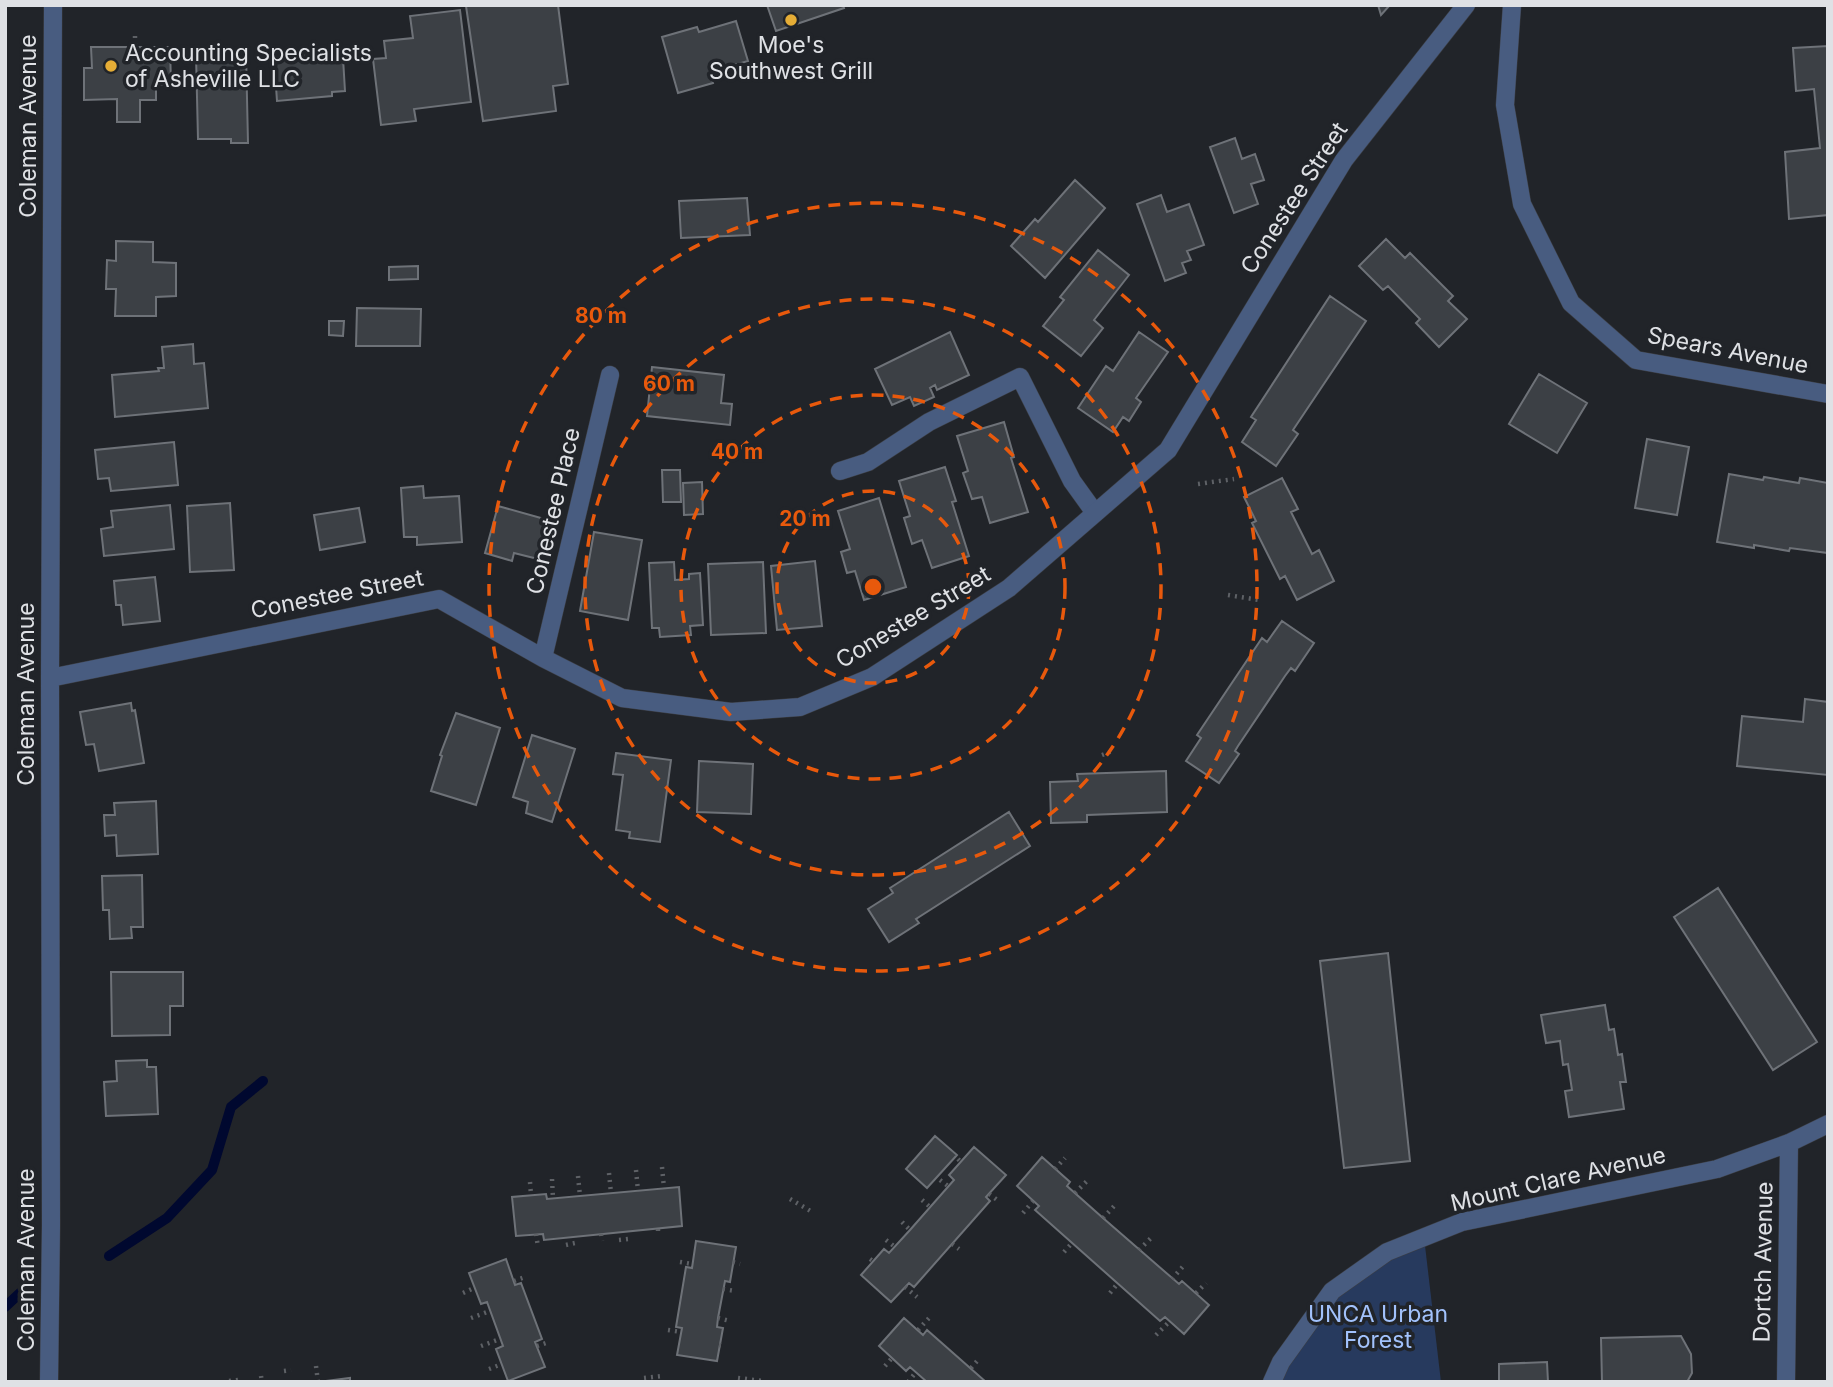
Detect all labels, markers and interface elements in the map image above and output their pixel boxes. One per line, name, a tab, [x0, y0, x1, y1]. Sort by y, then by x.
marker: Moe's Southwest Grill	[783, 12, 799, 28]
place label: Moe's Southwest Grill	[709, 31, 873, 85]
street label: Coleman Avenue	[14, 34, 42, 218]
place label: Accounting Specialists of Asheville LLC	[125, 39, 372, 93]
marker: Accounting Specialists of Asheville LLC	[103, 58, 119, 74]
street label: Conestee Street	[1235, 117, 1354, 279]
text: 80 m	[575, 303, 627, 328]
street label: Spears Avenue	[1645, 321, 1811, 379]
text: 60 m	[643, 371, 695, 396]
street label: Conestee Place	[520, 425, 586, 597]
text: 40 m	[711, 439, 763, 464]
text: 20 m	[779, 506, 831, 531]
street label: Conestee Street	[831, 560, 996, 674]
street label: Conestee Street	[248, 563, 426, 624]
centre of rings	[861, 575, 885, 599]
street label: Coleman Avenue	[12, 602, 40, 786]
street label: Mount Clare Avenue	[1448, 1141, 1668, 1217]
street label: Coleman Avenue	[12, 1168, 40, 1352]
street label: Dortch Avenue	[1748, 1181, 1778, 1343]
park label: UNCA Urban Forest	[1308, 1300, 1448, 1354]

